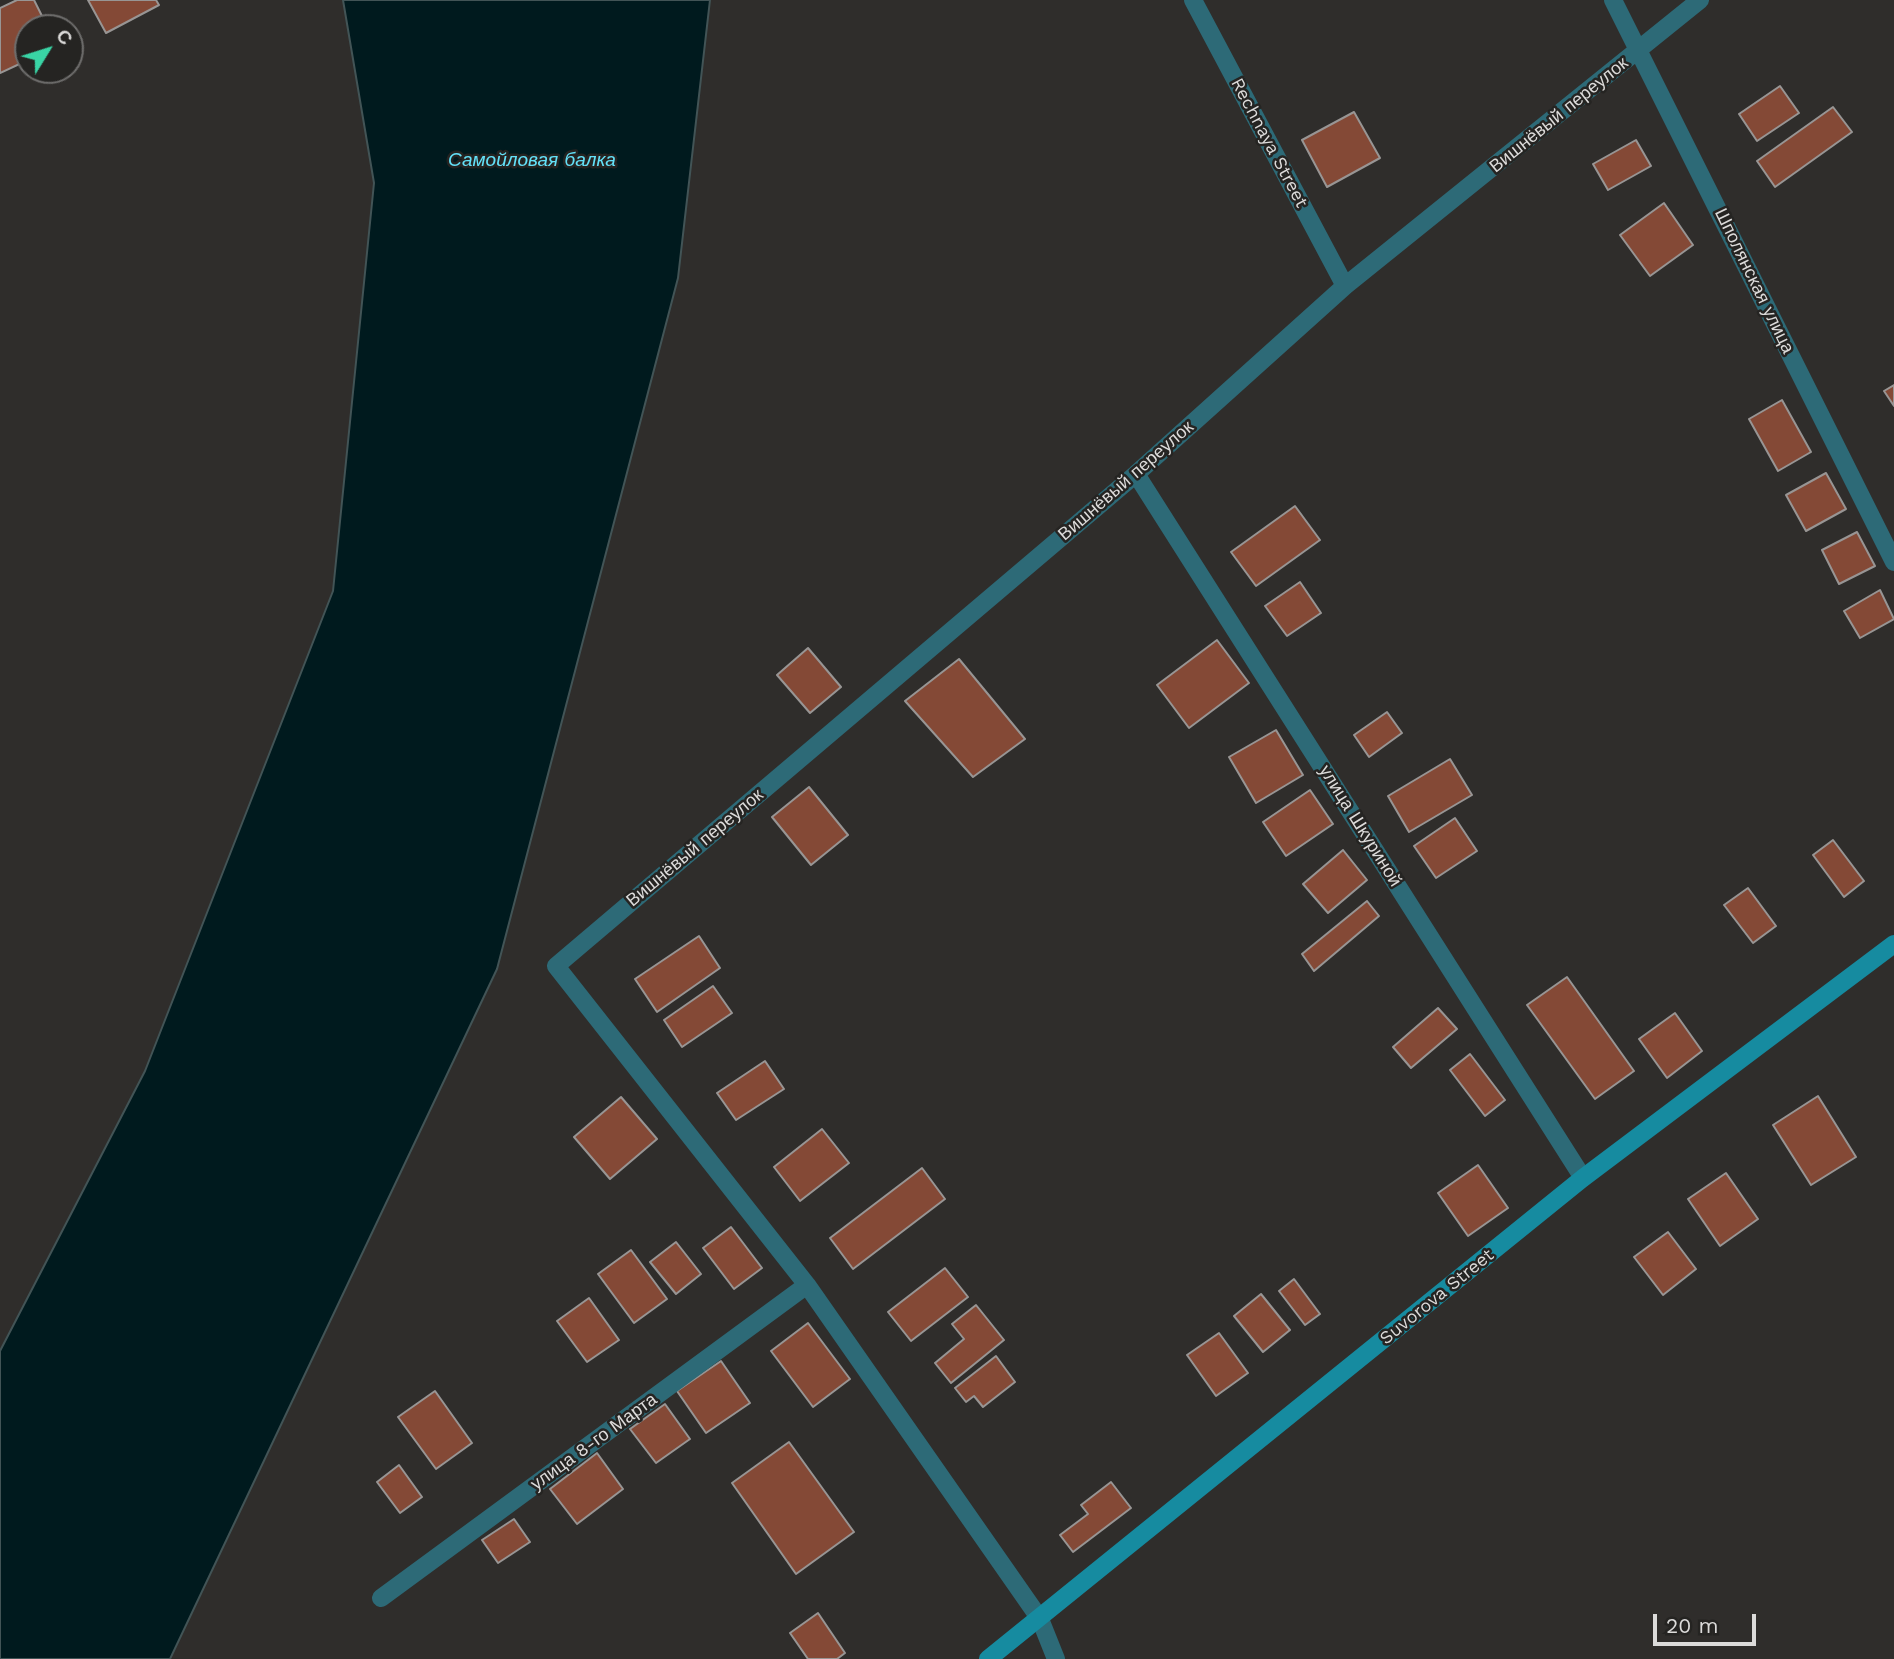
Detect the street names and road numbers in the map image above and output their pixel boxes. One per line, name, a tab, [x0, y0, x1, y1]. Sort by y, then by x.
street label: Вишнёвый переулок	[1485, 53, 1633, 177]
street label: Rechnaya Street	[1226, 75, 1312, 211]
street label: Шполянская улица	[1710, 205, 1798, 357]
street label: Вишнёвый переулок	[1054, 416, 1198, 546]
street label: улица Шкуриной	[1314, 761, 1406, 891]
street label: Вишнёвый переулок	[622, 784, 768, 912]
street label: Suvorova Street	[1376, 1244, 1498, 1350]
street label: улица 8-го Марта	[527, 1389, 661, 1495]

